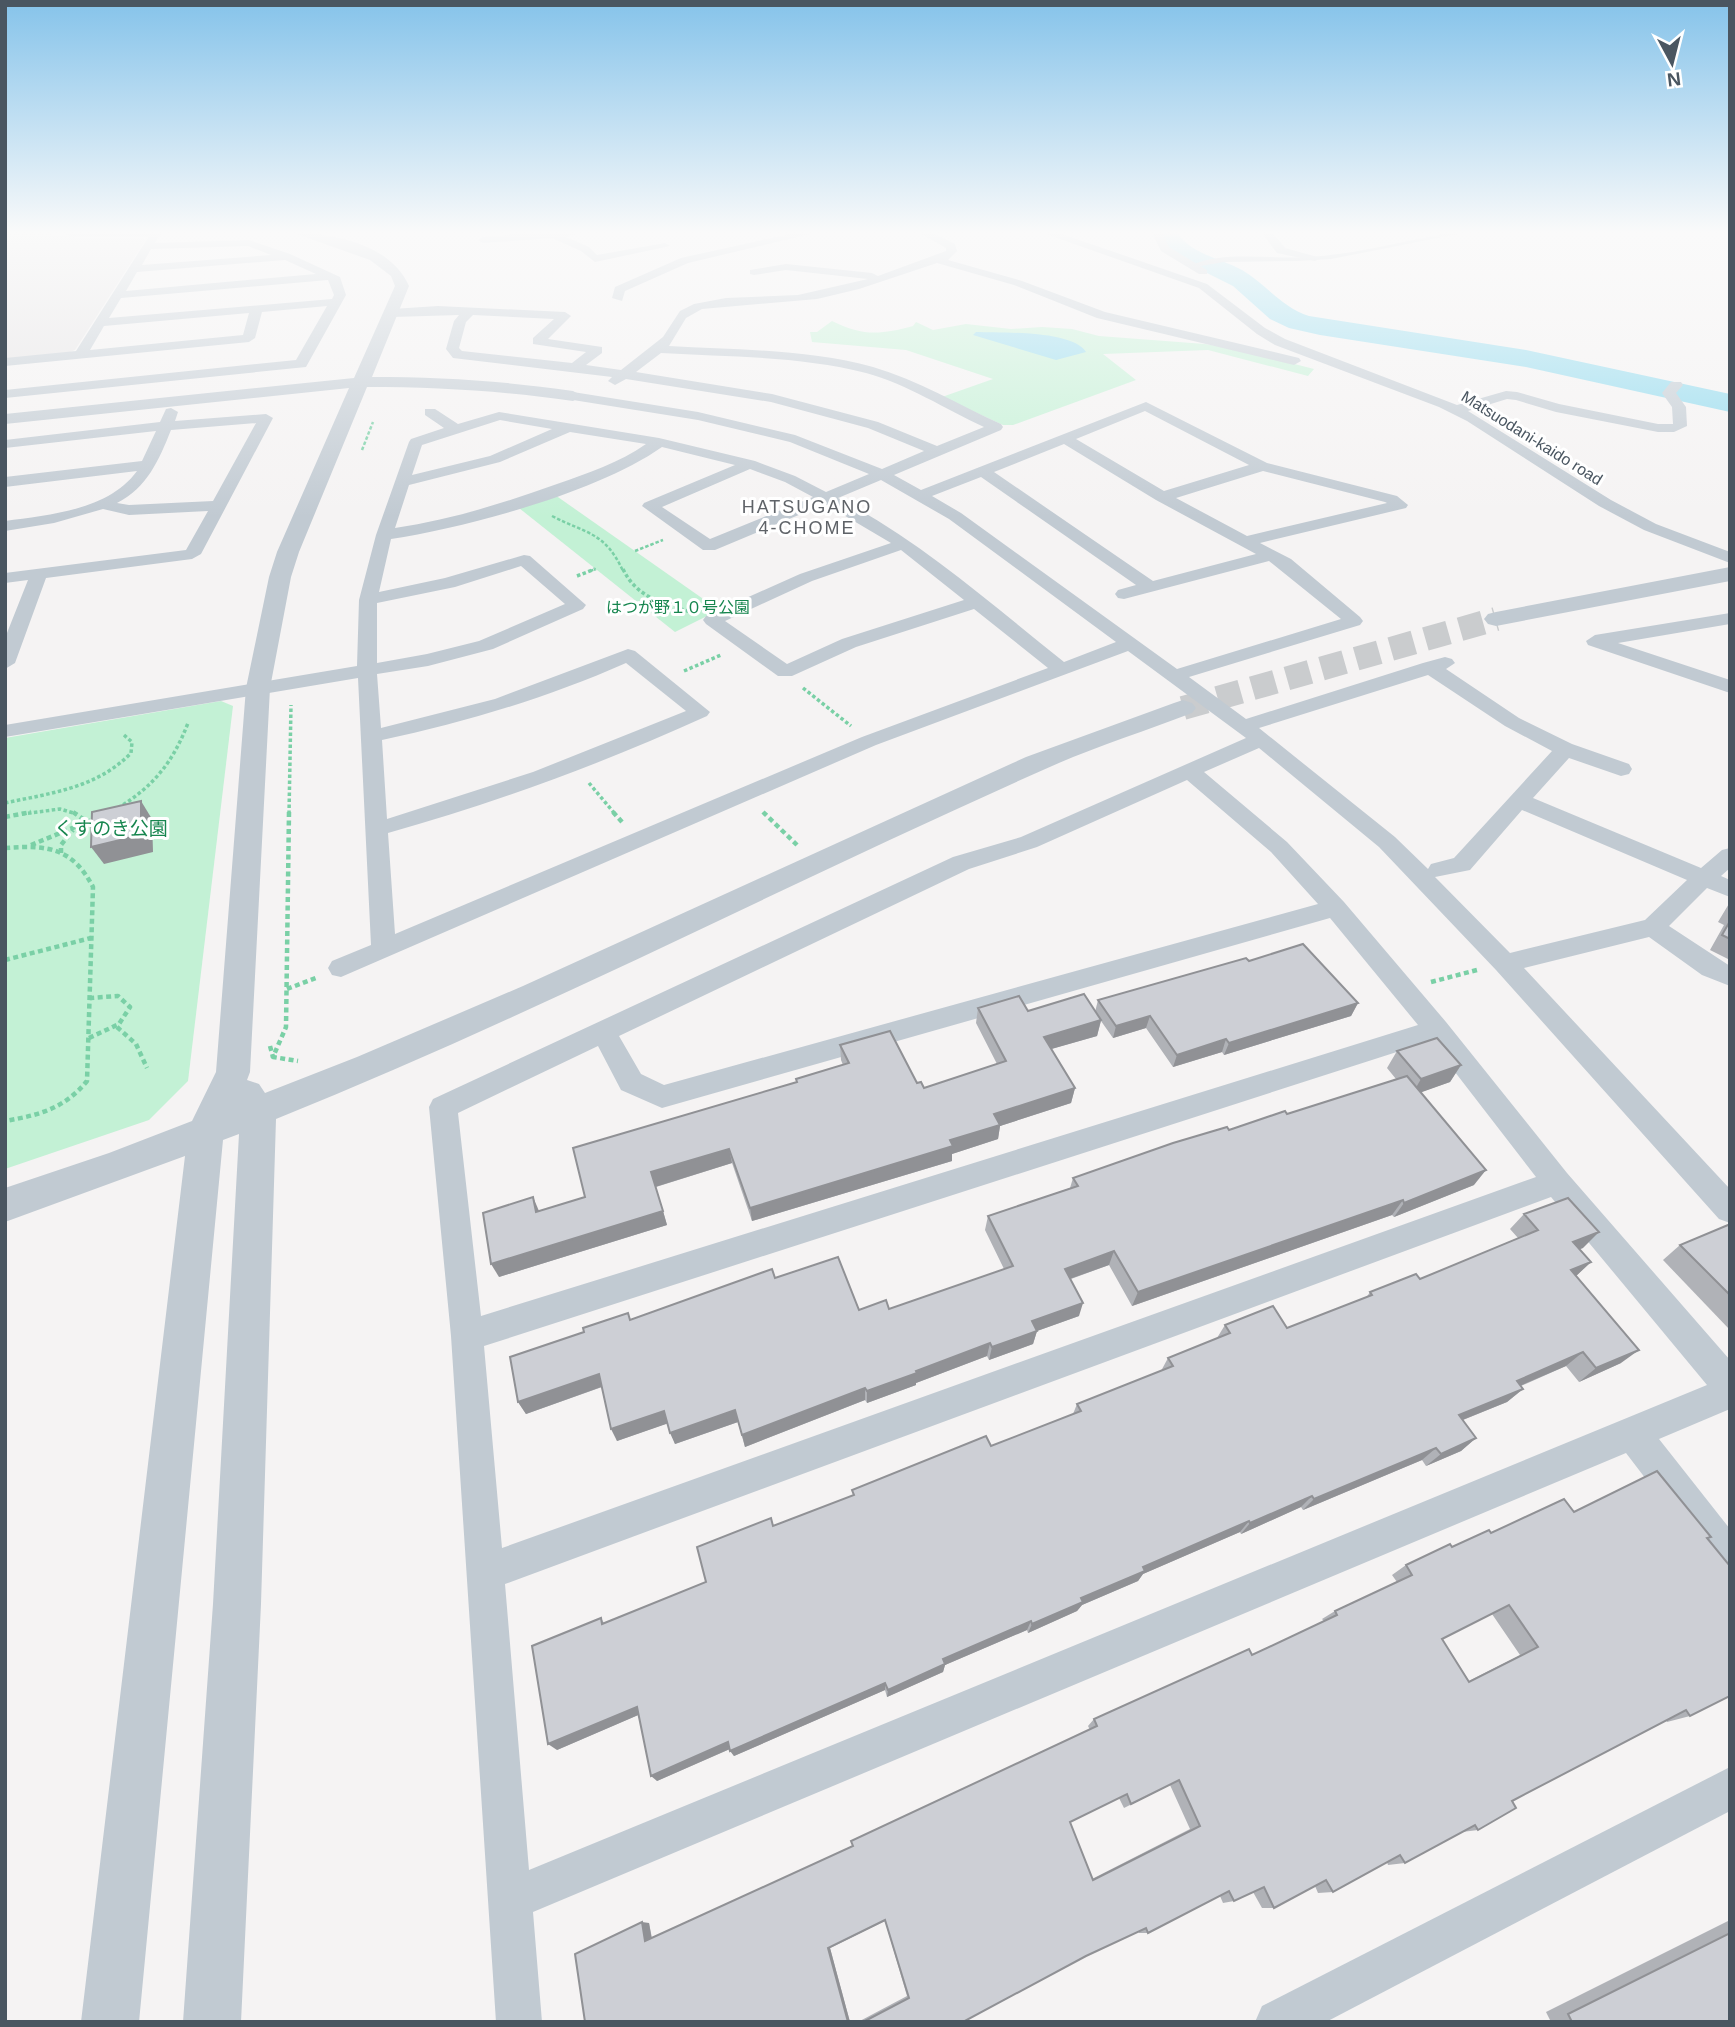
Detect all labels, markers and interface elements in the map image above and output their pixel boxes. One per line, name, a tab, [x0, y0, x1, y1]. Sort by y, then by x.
north arrow	[1637, 28, 1707, 98]
text: N	[1666, 68, 1682, 91]
street label: Matsuodani-kaido road	[1458, 388, 1606, 488]
district label: HATSUGANO 4-CHOME	[742, 497, 872, 538]
park label: はつが野１０号公園	[606, 599, 750, 616]
park label: くすのき公園	[54, 818, 168, 839]

